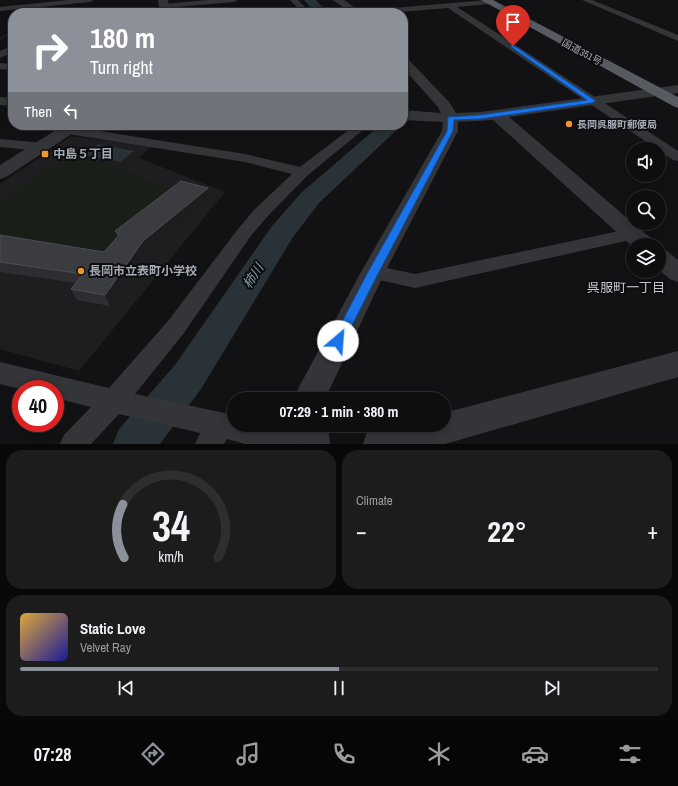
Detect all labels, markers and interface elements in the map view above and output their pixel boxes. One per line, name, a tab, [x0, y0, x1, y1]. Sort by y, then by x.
pin	[496, 5, 530, 46]
icon: arrive	[502, 11, 524, 33]
text: 180 m	[90, 19, 155, 57]
icon: right	[24, 24, 76, 76]
street label: 国道351号	[560, 36, 604, 68]
text: Turn right	[90, 55, 153, 80]
icon: left	[60, 100, 82, 122]
text: Then	[24, 101, 52, 122]
place label: 長岡呉服町郵便局	[577, 118, 657, 131]
marker: 長岡呉服町郵便局	[564, 119, 574, 129]
map controls	[626, 142, 666, 278]
button: sound	[626, 142, 666, 182]
place label: 中島５丁目	[53, 146, 113, 162]
marker: 中島５丁目	[40, 149, 50, 159]
button: search	[626, 190, 666, 230]
button: layers	[626, 238, 666, 278]
water label: 柿川	[239, 259, 268, 292]
place label: 長岡市立表町小学校	[89, 263, 197, 279]
marker: 長岡市立表町小学校	[76, 266, 86, 276]
district label: 呉服町一丁目	[587, 279, 665, 296]
position arrow	[317, 320, 359, 362]
speed limit sign: 40	[12, 380, 64, 432]
text: 07:29 · 1 min · 380 m	[280, 401, 398, 422]
text: Climate	[356, 492, 393, 509]
text: 34	[152, 497, 190, 553]
text: 22°	[487, 511, 527, 551]
text: −	[356, 516, 367, 546]
text: +	[647, 516, 658, 546]
text: km/h	[158, 546, 184, 565]
text: Static Love	[80, 618, 146, 639]
text: Velvet Ray	[80, 639, 131, 656]
icon: previous	[115, 677, 137, 699]
icon: pause	[328, 677, 350, 699]
icon: next	[541, 677, 563, 699]
icon: directions	[139, 740, 167, 768]
icon: music	[234, 740, 262, 768]
icon: phone	[330, 740, 358, 768]
icon: climate	[425, 740, 453, 768]
icon: car	[521, 740, 549, 768]
icon: filters	[616, 740, 644, 768]
text: 07:28	[34, 742, 71, 767]

